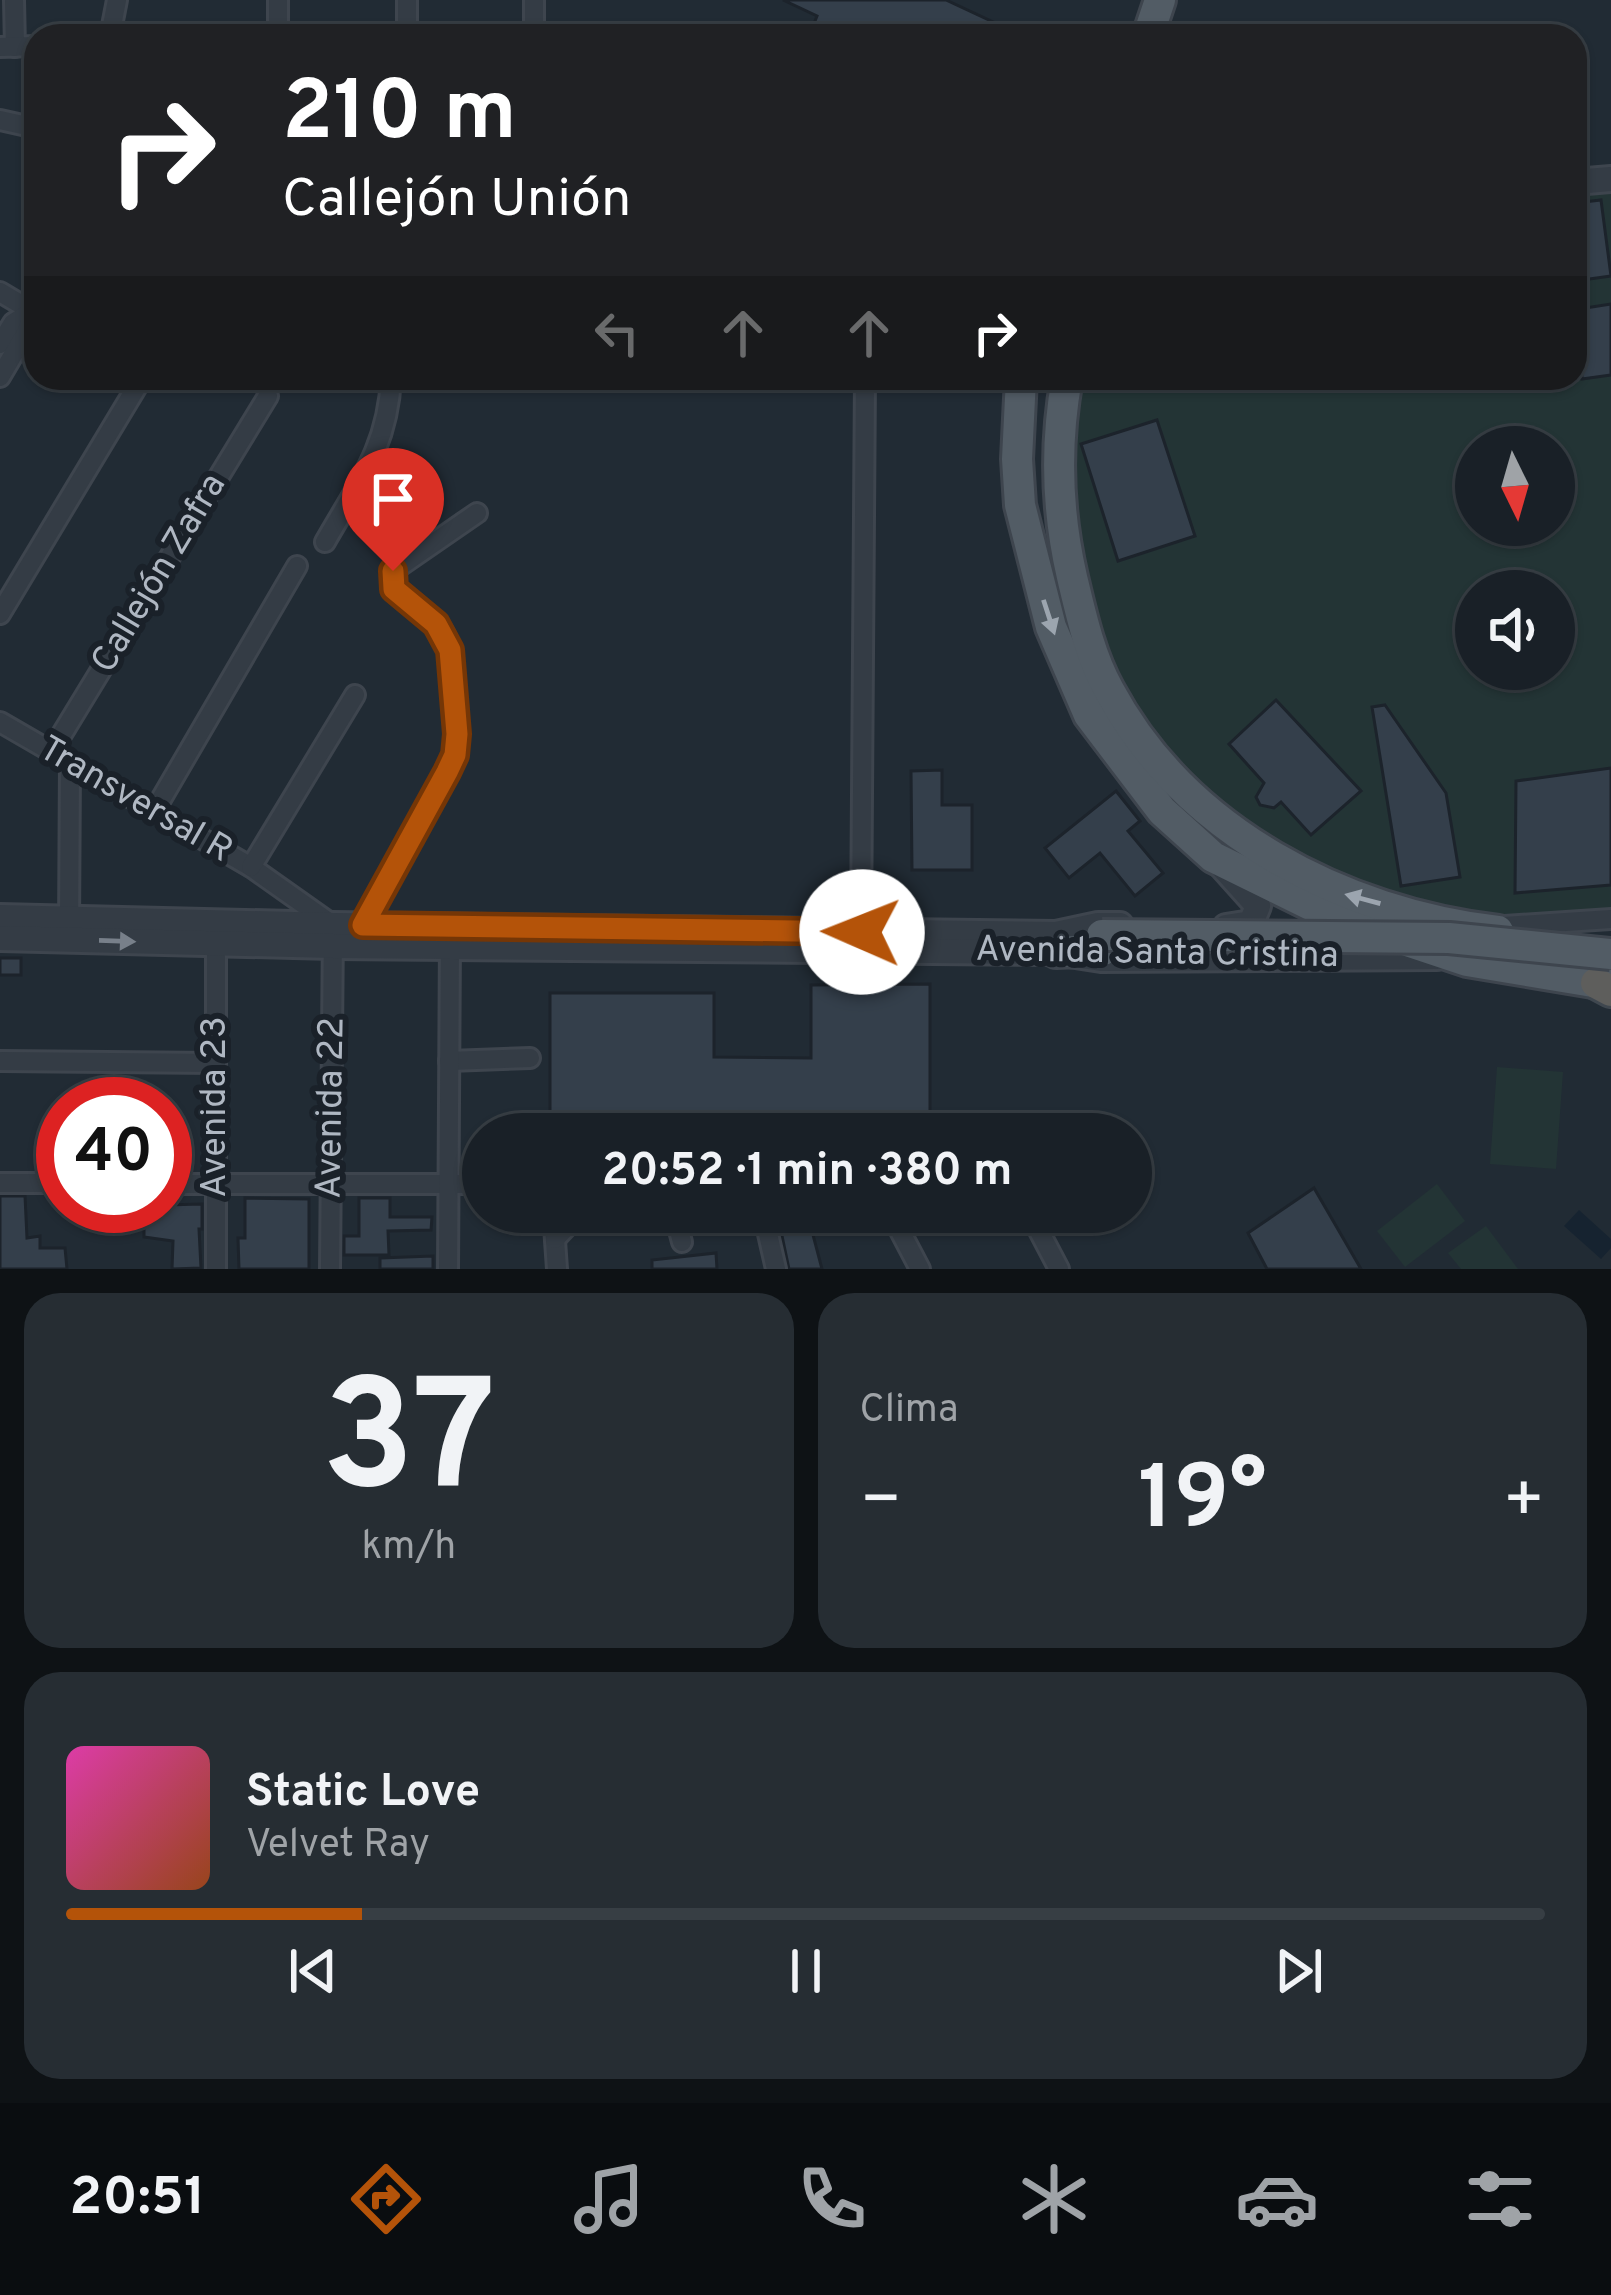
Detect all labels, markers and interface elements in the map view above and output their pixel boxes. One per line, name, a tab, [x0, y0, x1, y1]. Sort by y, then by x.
text: 210 m	[282, 63, 517, 169]
icon: right	[84, 72, 240, 228]
text: Callejón Unión	[282, 167, 632, 236]
icon: left	[584, 300, 650, 366]
icon: ahead	[710, 300, 776, 366]
icon: ahead	[836, 300, 902, 366]
icon: right	[962, 300, 1028, 366]
north arrow	[1455, 426, 1575, 546]
map controls	[1455, 426, 1575, 690]
pin	[342, 448, 444, 571]
street label: Callejón Zafra	[82, 466, 238, 682]
icon: arrive	[360, 466, 426, 532]
button: sound	[1455, 570, 1575, 690]
one-way arrow	[1041, 599, 1059, 636]
street label: Transversal R	[30, 727, 240, 875]
position arrow	[799, 869, 925, 995]
one-way arrow	[1344, 888, 1381, 907]
street label: Avenida Santa Cristina	[975, 928, 1339, 980]
one-way arrow	[99, 932, 137, 951]
street label: Avenida 23	[193, 1016, 239, 1198]
street label: Avenida 22	[307, 1017, 357, 1199]
speed limit sign: 40	[36, 1077, 192, 1233]
text: 20:52 · 1 min · 380 m	[602, 1144, 1012, 1201]
text: 37	[321, 1347, 496, 1545]
text: Clima	[860, 1387, 959, 1436]
text: 19°	[1138, 1447, 1267, 1560]
text: −	[860, 1462, 902, 1545]
text: +	[1502, 1462, 1545, 1545]
text: km/h	[361, 1524, 456, 1573]
text: Static Love	[246, 1765, 480, 1822]
text: Velvet Ray	[246, 1822, 430, 1871]
icon: previous	[280, 1938, 346, 2004]
icon: pause	[773, 1938, 839, 2004]
icon: next	[1266, 1938, 1332, 2004]
icon: directions	[344, 2157, 428, 2241]
icon: music	[567, 2157, 651, 2241]
icon: phone	[790, 2157, 874, 2241]
icon: climate	[1012, 2157, 1096, 2241]
icon: car	[1235, 2157, 1319, 2241]
icon: filters	[1458, 2157, 1542, 2241]
text: 20:51	[69, 2165, 206, 2234]

